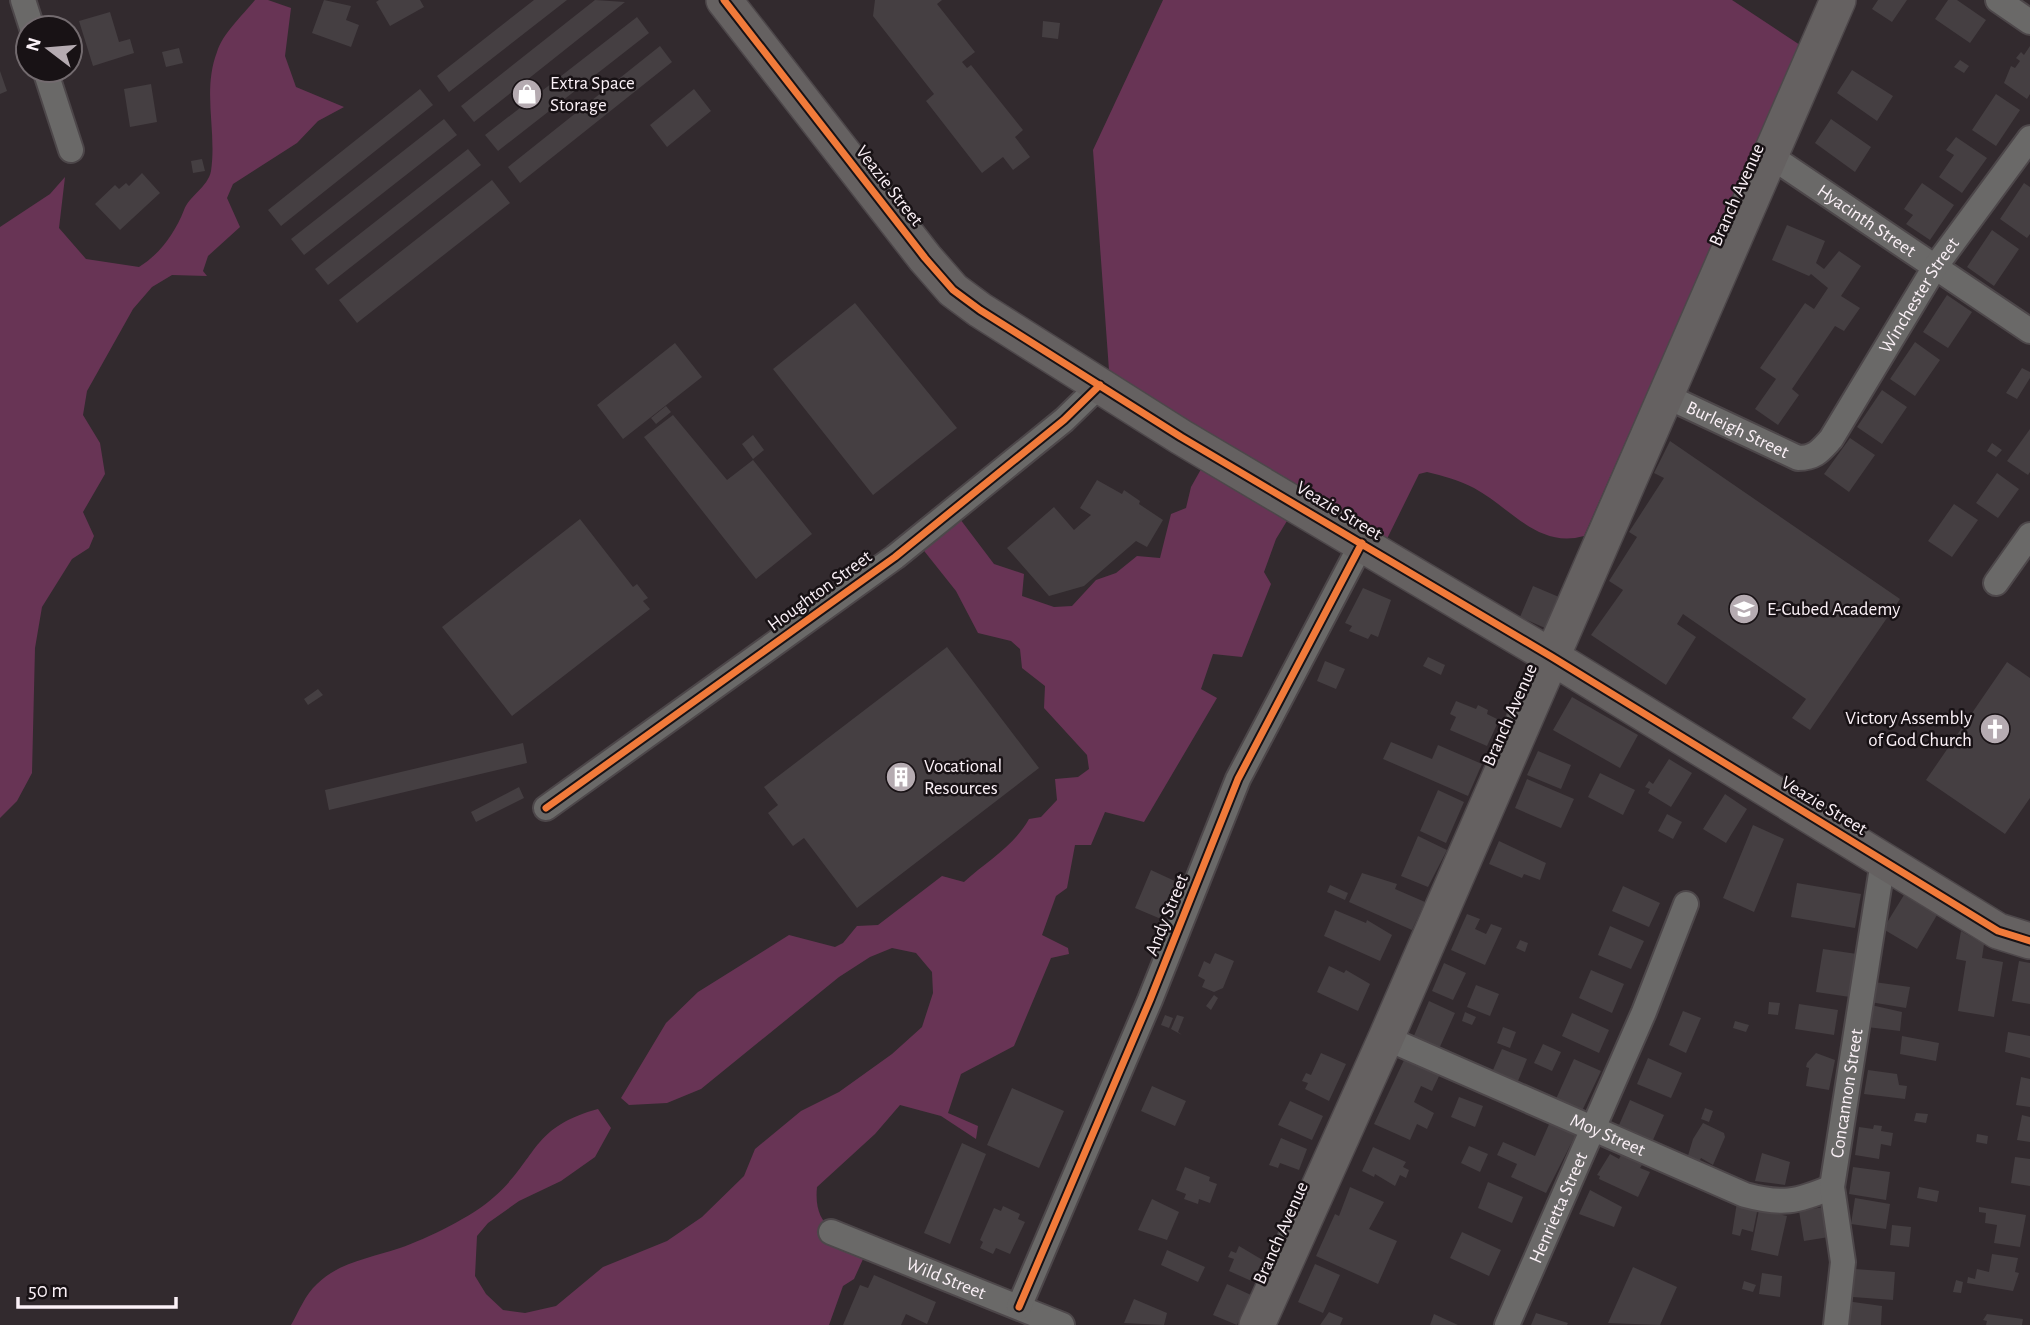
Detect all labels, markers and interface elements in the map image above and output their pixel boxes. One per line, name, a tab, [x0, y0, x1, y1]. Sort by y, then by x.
north arrow	[14, 14, 84, 84]
text: N	[23, 36, 45, 54]
place label: Extra Space Storage	[550, 74, 635, 115]
shop icon: Extra Space Storage	[510, 77, 544, 111]
street label: Branch Avenue	[1706, 141, 1768, 249]
street label: Veazie Street	[852, 142, 926, 230]
street label: Hyacinth Street	[1814, 181, 1919, 261]
street label: Winchester Street	[1876, 234, 1963, 357]
street label: Burleigh Street	[1683, 397, 1792, 462]
street label: Veazie Street	[1293, 478, 1385, 544]
street label: Houghton Street	[765, 547, 875, 635]
school or university icon: E-Cubed Academy	[1727, 592, 1761, 626]
place label: E-Cubed Academy	[1767, 600, 1900, 619]
street label: Branch Avenue	[1479, 661, 1541, 769]
place label: Victory Assembly of God Church	[1845, 709, 1972, 750]
church icon: Victory Assembly of God Church	[1978, 712, 2012, 746]
place label: Vocational Resources	[924, 757, 1002, 798]
building icon: Vocational Resources	[884, 760, 918, 794]
street label: Veazie Street	[1778, 773, 1870, 839]
street label: Andy Street	[1142, 871, 1192, 959]
street label: Concannon Street	[1827, 1027, 1866, 1159]
street label: Moy Street	[1567, 1110, 1648, 1160]
street label: Henrietta Street	[1526, 1149, 1591, 1266]
street label: Branch Avenue	[1250, 1179, 1312, 1287]
street label: Wild Street	[904, 1254, 989, 1303]
scale bar	[18, 1266, 175, 1310]
text: 50 m	[28, 1280, 68, 1301]

